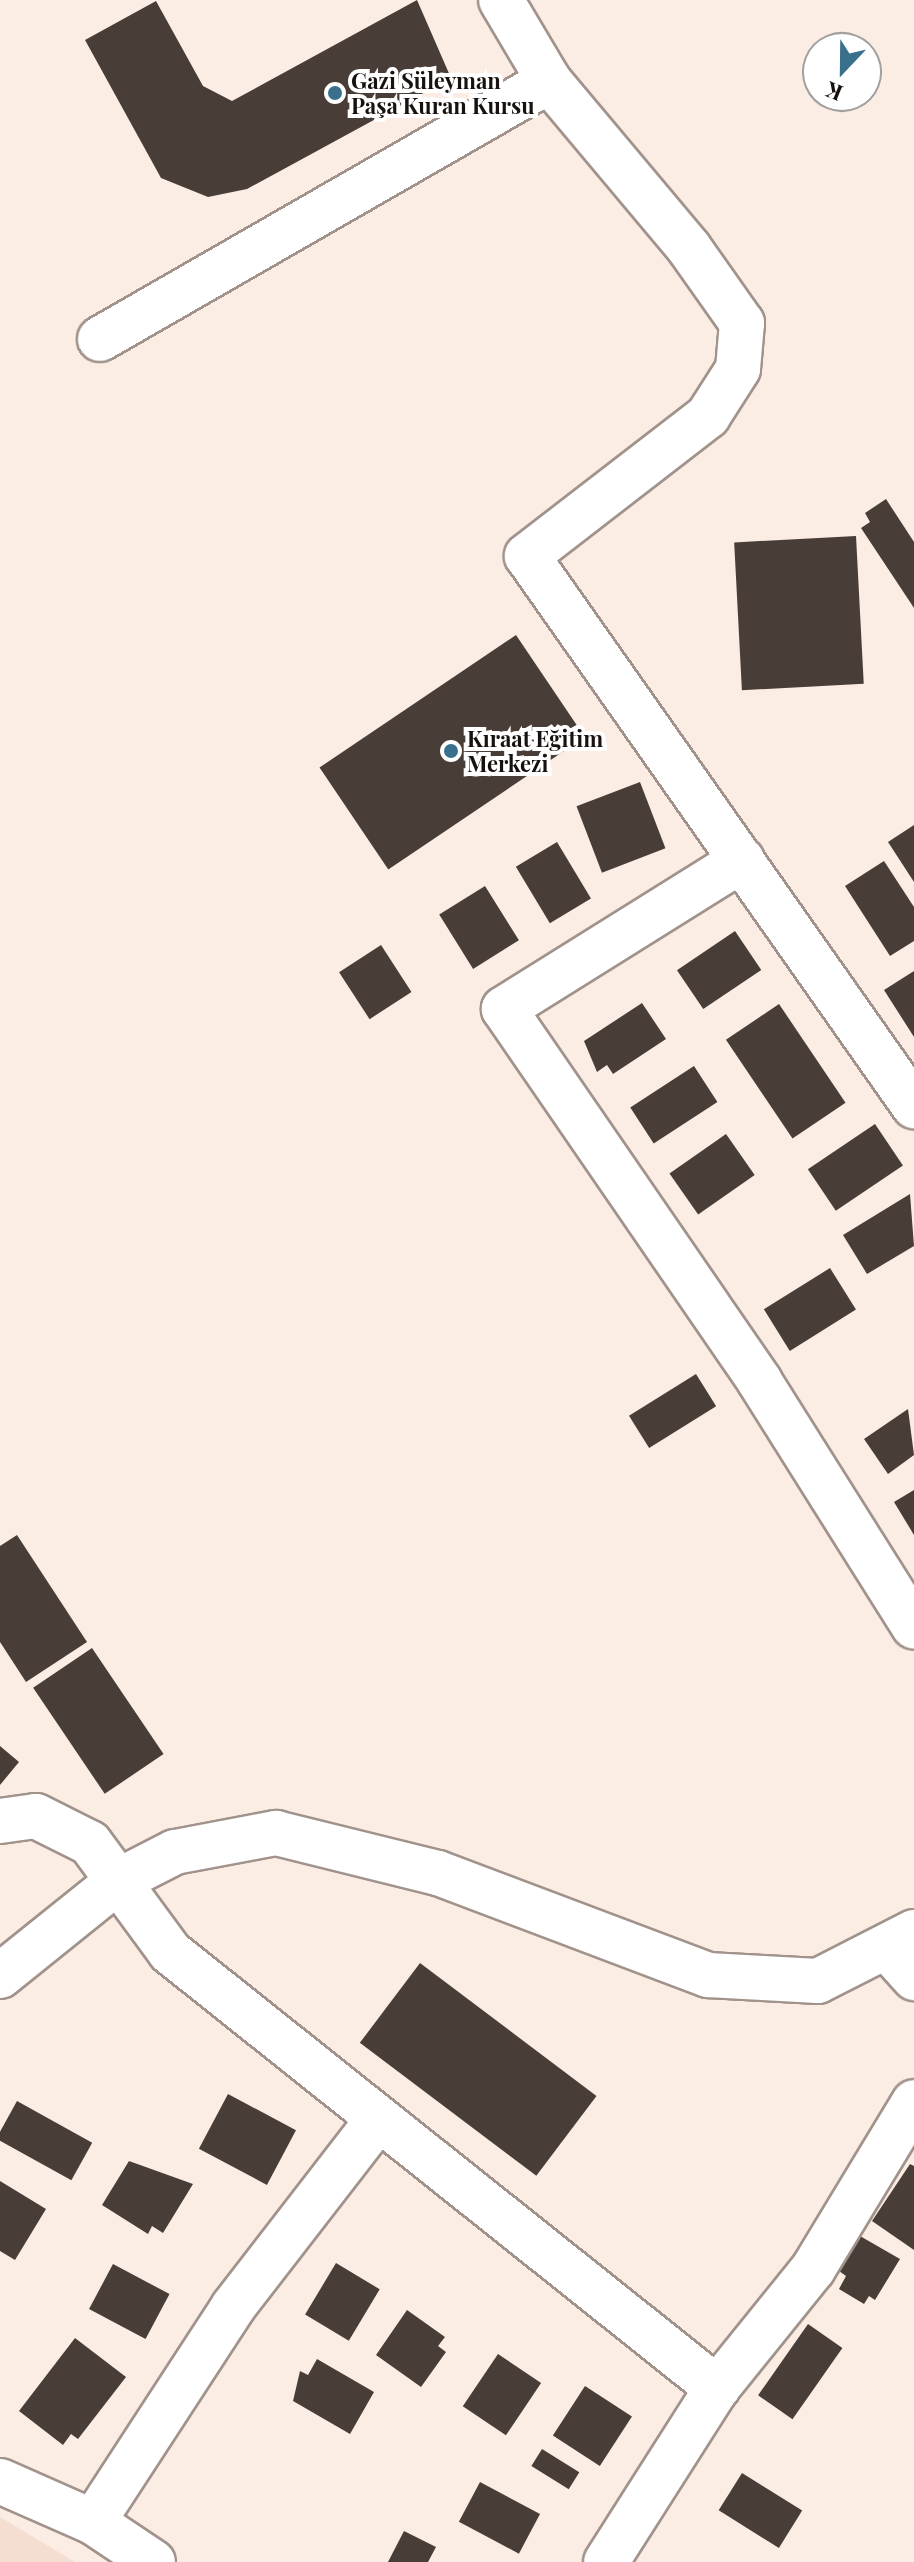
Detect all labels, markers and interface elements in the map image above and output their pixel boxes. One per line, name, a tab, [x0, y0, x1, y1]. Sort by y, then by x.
north arrow	[802, 32, 882, 112]
place label: Gazi Süleyman Paşa Kuran Kursu	[351, 67, 535, 118]
text: K	[821, 76, 847, 109]
marker: Gazi Süleyman Paşa Kuran Kursu	[326, 84, 344, 102]
place label: Kıraat Eğitim Merkezi	[467, 725, 603, 776]
marker: Kıraat Eğitim Merkezi	[442, 742, 460, 760]

